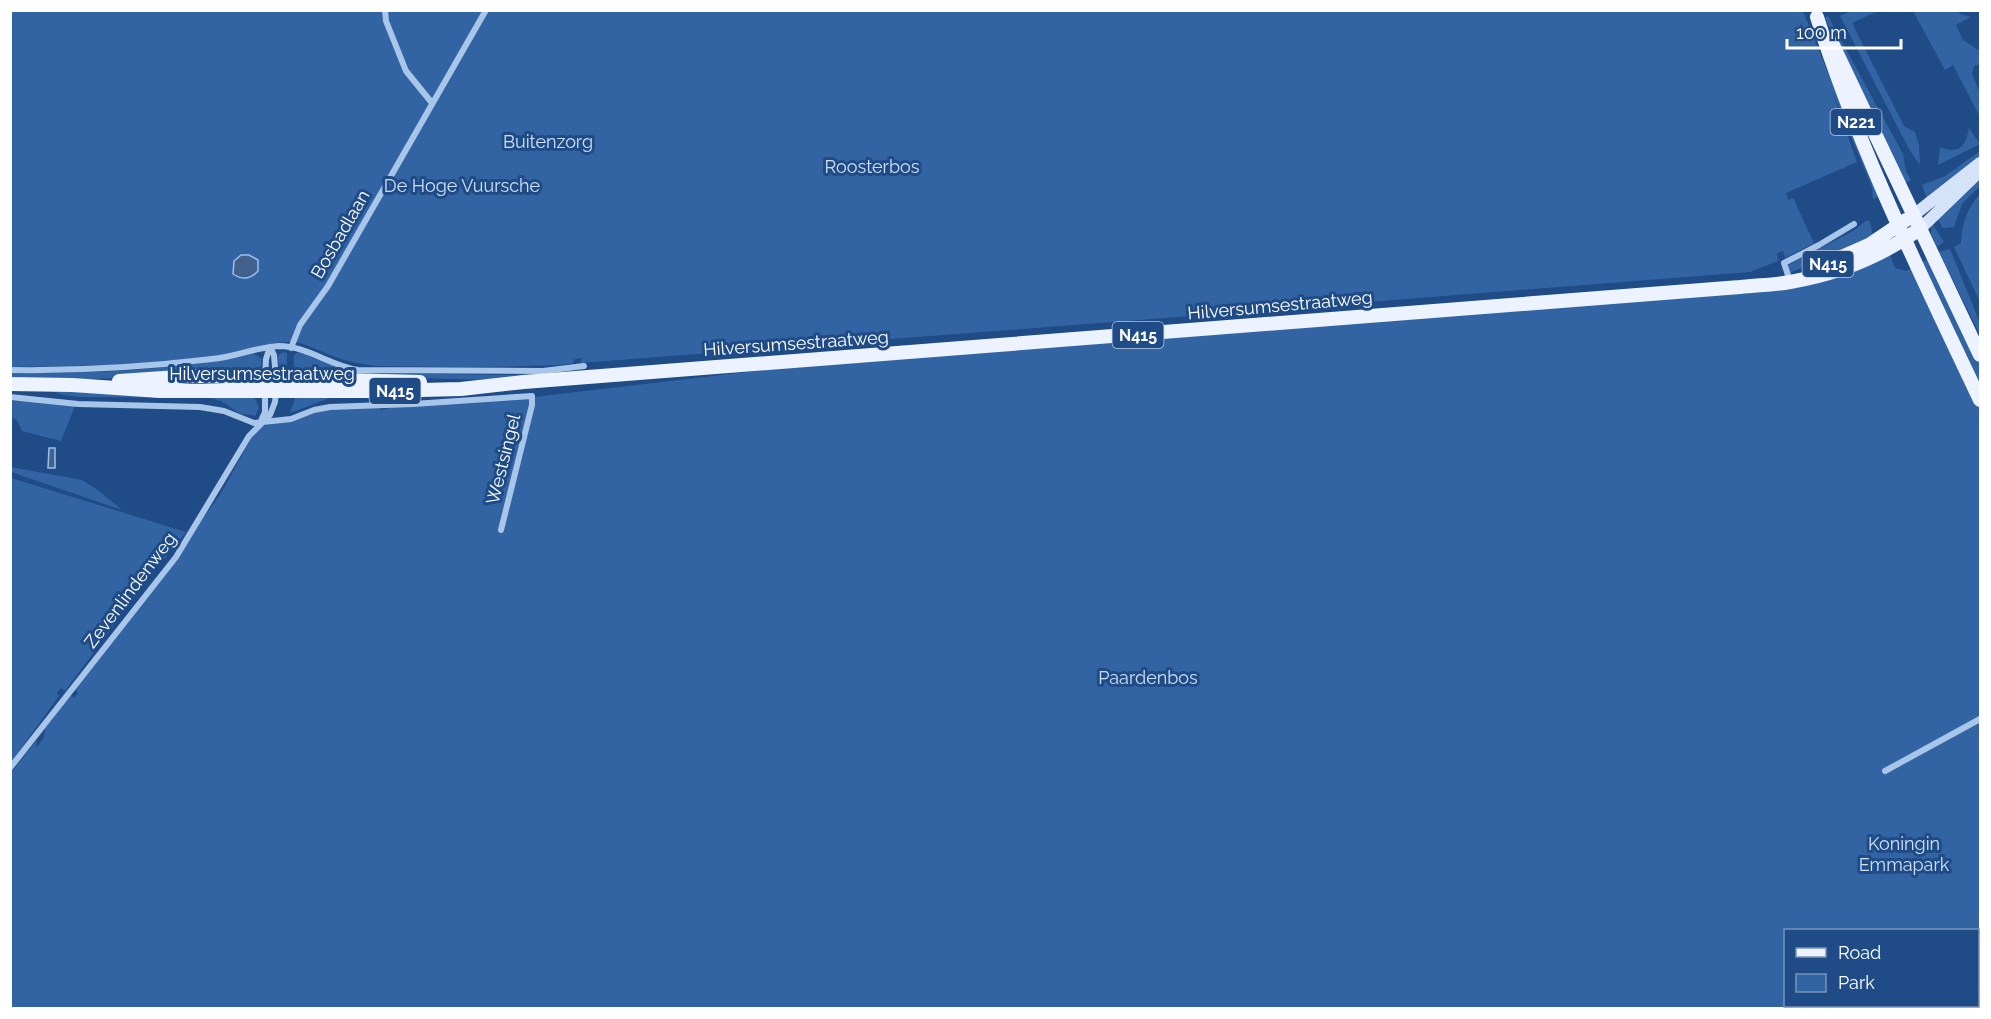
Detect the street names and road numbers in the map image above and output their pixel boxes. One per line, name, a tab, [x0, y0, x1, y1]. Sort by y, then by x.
road number: N221	[1830, 109, 1882, 135]
street label: Bosbadlaan	[306, 186, 374, 282]
road number: N415	[1802, 251, 1854, 277]
street label: Hilversumsestraatweg	[1187, 286, 1373, 324]
road number: N415	[1112, 322, 1164, 348]
street label: Hilversumsestraatweg	[703, 326, 889, 360]
street label: Hilversumsestraatweg	[169, 363, 355, 384]
road number: N415	[370, 378, 420, 404]
street label: Westsingel	[482, 411, 524, 506]
street label: Zevenlindenweg	[80, 528, 180, 652]

